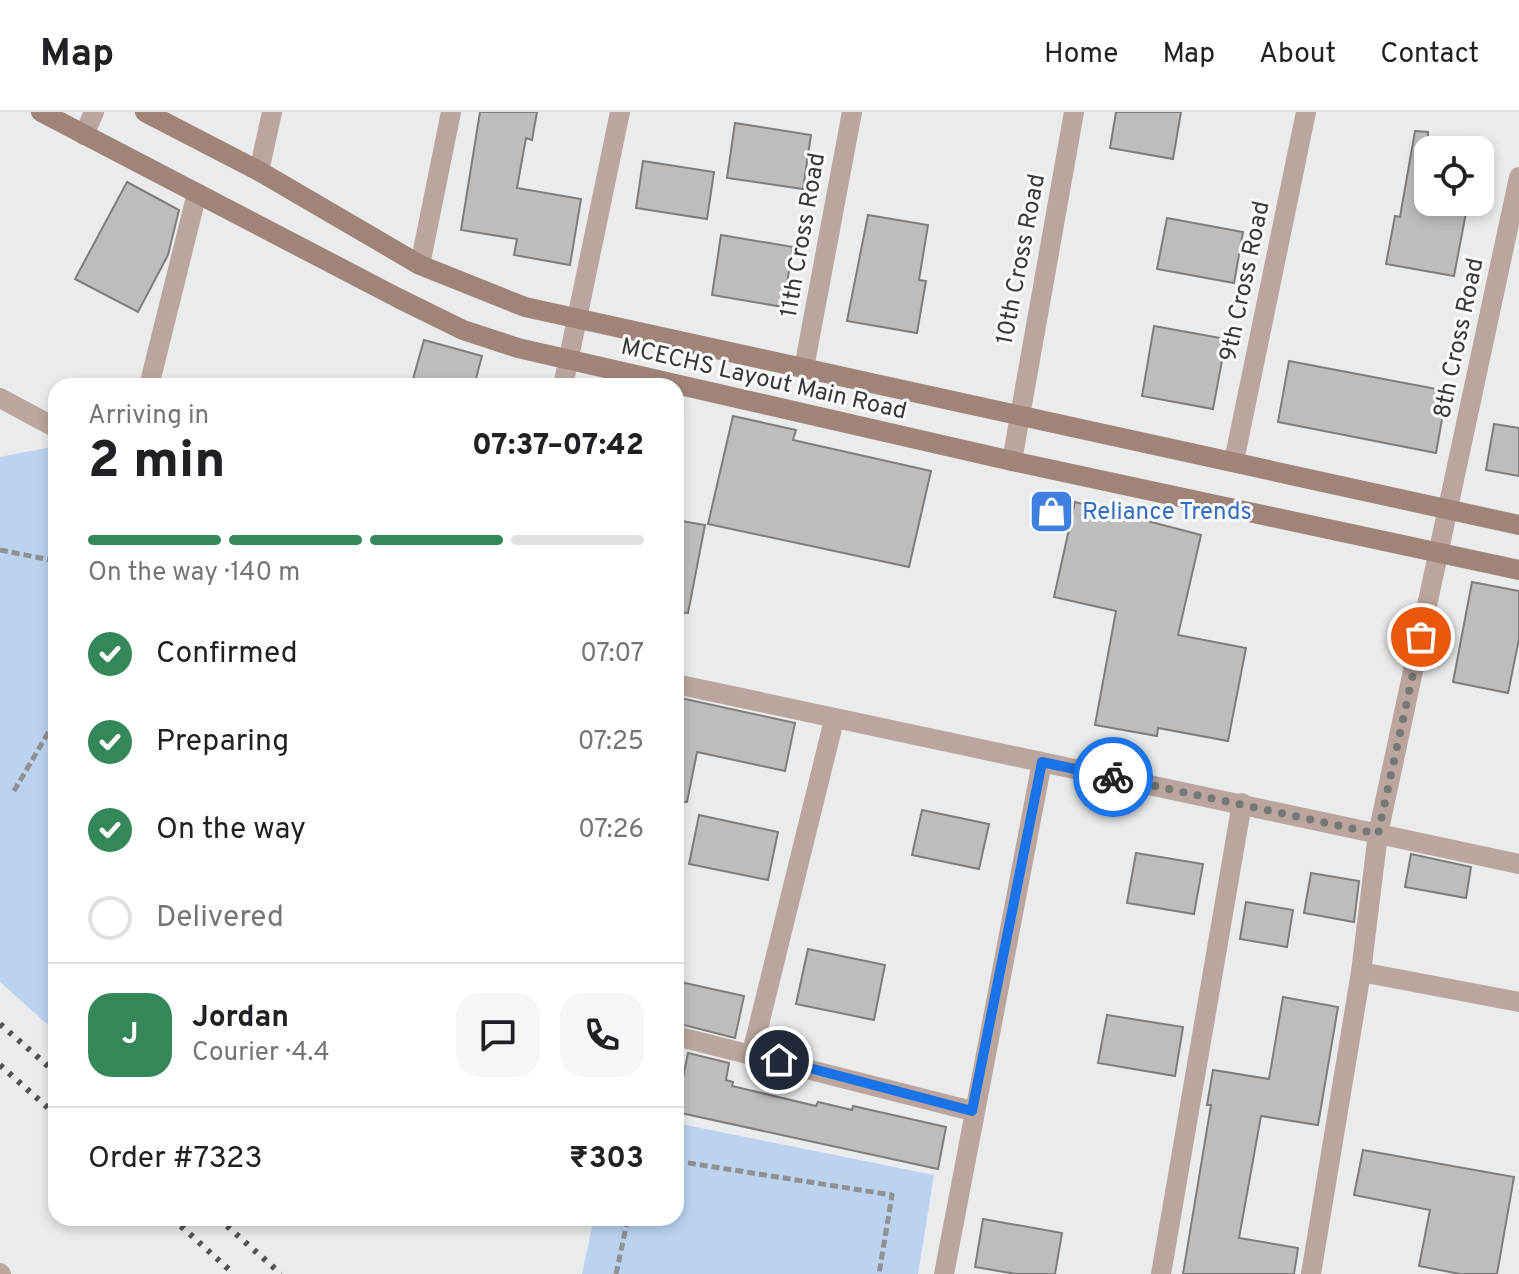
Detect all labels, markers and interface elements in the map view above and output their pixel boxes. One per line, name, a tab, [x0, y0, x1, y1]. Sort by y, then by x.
text: Map	[40, 31, 114, 80]
text: Home	[1044, 37, 1118, 73]
text: Map	[1162, 37, 1215, 73]
text: About	[1259, 37, 1336, 73]
text: Contact	[1380, 37, 1479, 73]
map controls	[1414, 136, 1494, 216]
button: locate	[1414, 136, 1494, 216]
street label: 11th Cross Road	[775, 151, 833, 320]
street label: 10th Cross Road	[991, 171, 1053, 347]
street label: 9th Cross Road	[1214, 198, 1278, 364]
street label: 8th Cross Road	[1428, 256, 1492, 421]
street label: MCECHS Layout Main Road	[618, 332, 909, 427]
text: Arriving in	[88, 400, 209, 433]
text: 07:37–07:42	[472, 428, 644, 465]
text: 2 min	[88, 430, 226, 496]
shop icon: Reliance Trends	[1027, 487, 1075, 535]
place label: Reliance Trends	[1082, 498, 1252, 528]
text: On the way · 140 m	[88, 557, 300, 590]
pin	[1387, 603, 1455, 671]
icon: bag	[1399, 615, 1443, 659]
icon: check	[88, 632, 132, 676]
text: Confirmed	[156, 636, 298, 673]
text: 07:07	[580, 638, 644, 671]
icon: check	[88, 720, 132, 764]
text: Preparing	[156, 724, 289, 761]
text: 07:25	[578, 726, 644, 759]
courier	[1073, 737, 1153, 817]
icon: bike	[1091, 755, 1135, 799]
icon: check	[88, 808, 132, 852]
text: On the way	[156, 812, 306, 849]
text: 07:26	[578, 814, 644, 847]
text: Delivered	[156, 900, 284, 937]
button: chat	[456, 993, 540, 1077]
button: phone	[560, 993, 644, 1077]
text: Jordan	[192, 1000, 289, 1037]
text: J	[122, 1017, 138, 1054]
pin	[745, 1026, 813, 1094]
text: Courier · 4.4	[192, 1037, 330, 1070]
icon: home	[757, 1038, 801, 1082]
text: Order #7323	[88, 1141, 263, 1178]
text: ₹303	[569, 1141, 644, 1178]

